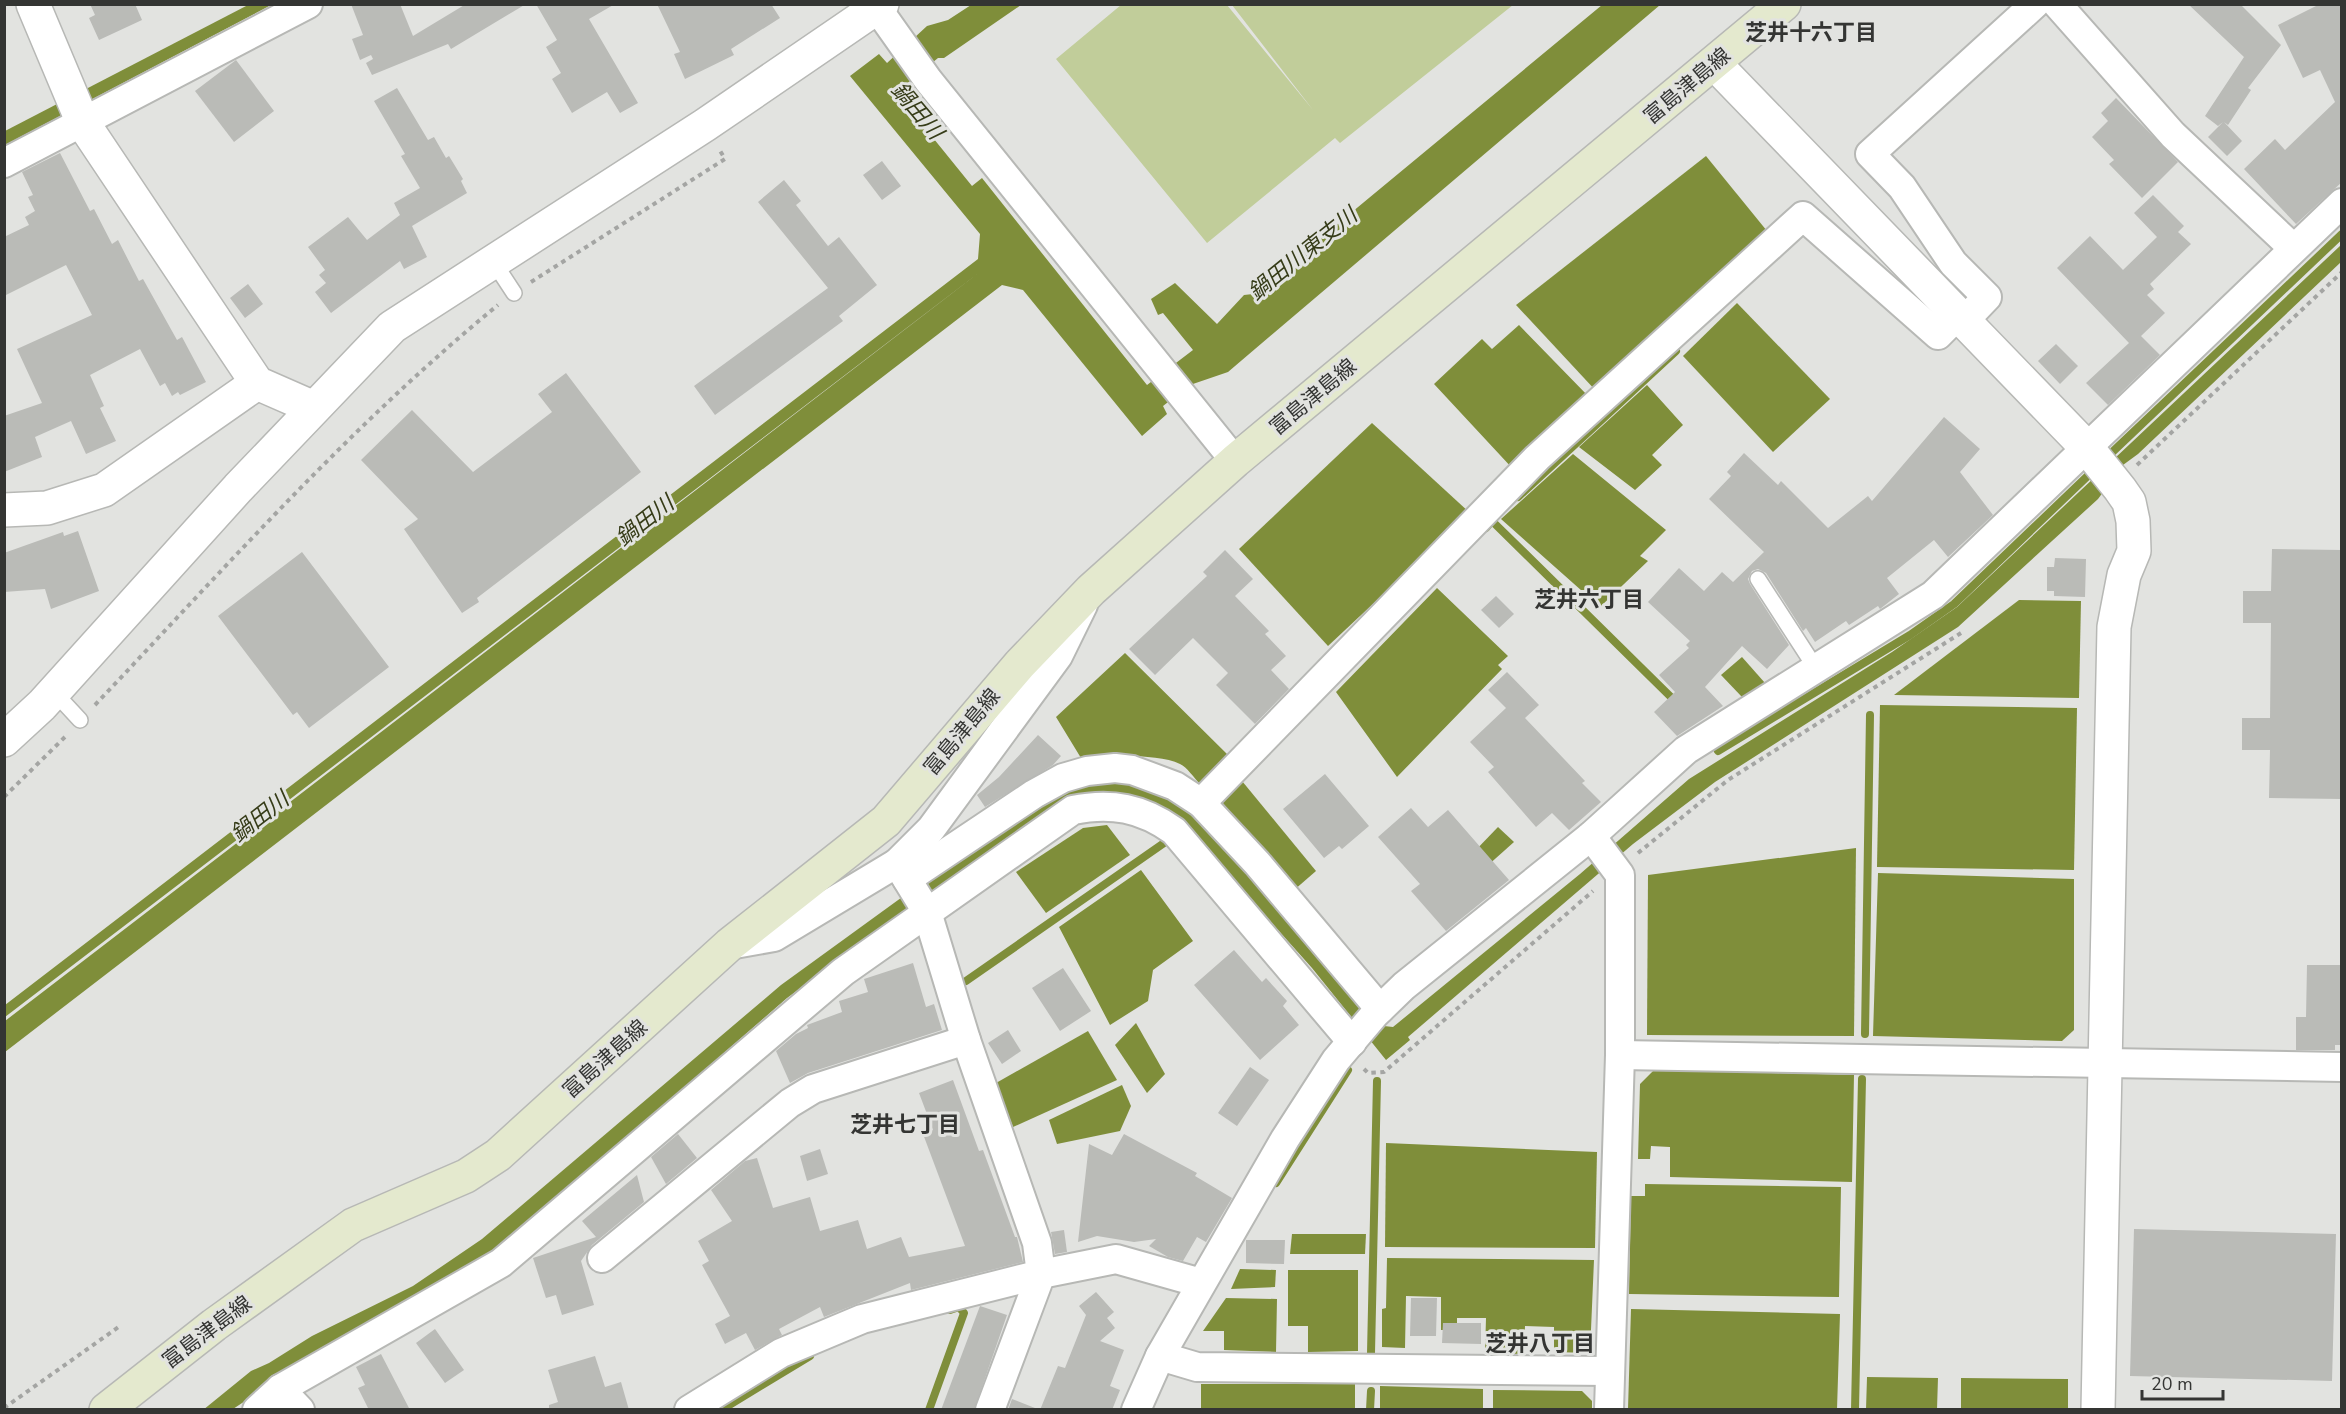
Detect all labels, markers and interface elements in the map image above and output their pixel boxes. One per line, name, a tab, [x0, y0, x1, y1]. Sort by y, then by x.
district label: 芝井十六丁目	[1745, 18, 1877, 48]
street label: 富島津島線	[1638, 42, 1736, 130]
water label: 鍋田川	[884, 76, 951, 147]
water label: 鍋田川東支川	[1242, 200, 1365, 307]
street label: 富島津島線	[1264, 353, 1362, 441]
water label: 鍋田川	[610, 488, 682, 553]
district label: 芝井六丁目	[1534, 585, 1644, 615]
street label: 富島津島線	[918, 683, 1006, 781]
water label: 鍋田川	[225, 784, 297, 849]
street label: 富島津島線	[557, 1013, 653, 1105]
district label: 芝井七丁目	[850, 1110, 960, 1140]
street label: 富島津島線	[157, 1289, 257, 1375]
district label: 芝井八丁目	[1485, 1329, 1595, 1359]
scale bar	[2142, 1363, 2223, 1401]
text: 20 m	[2151, 1372, 2193, 1396]

